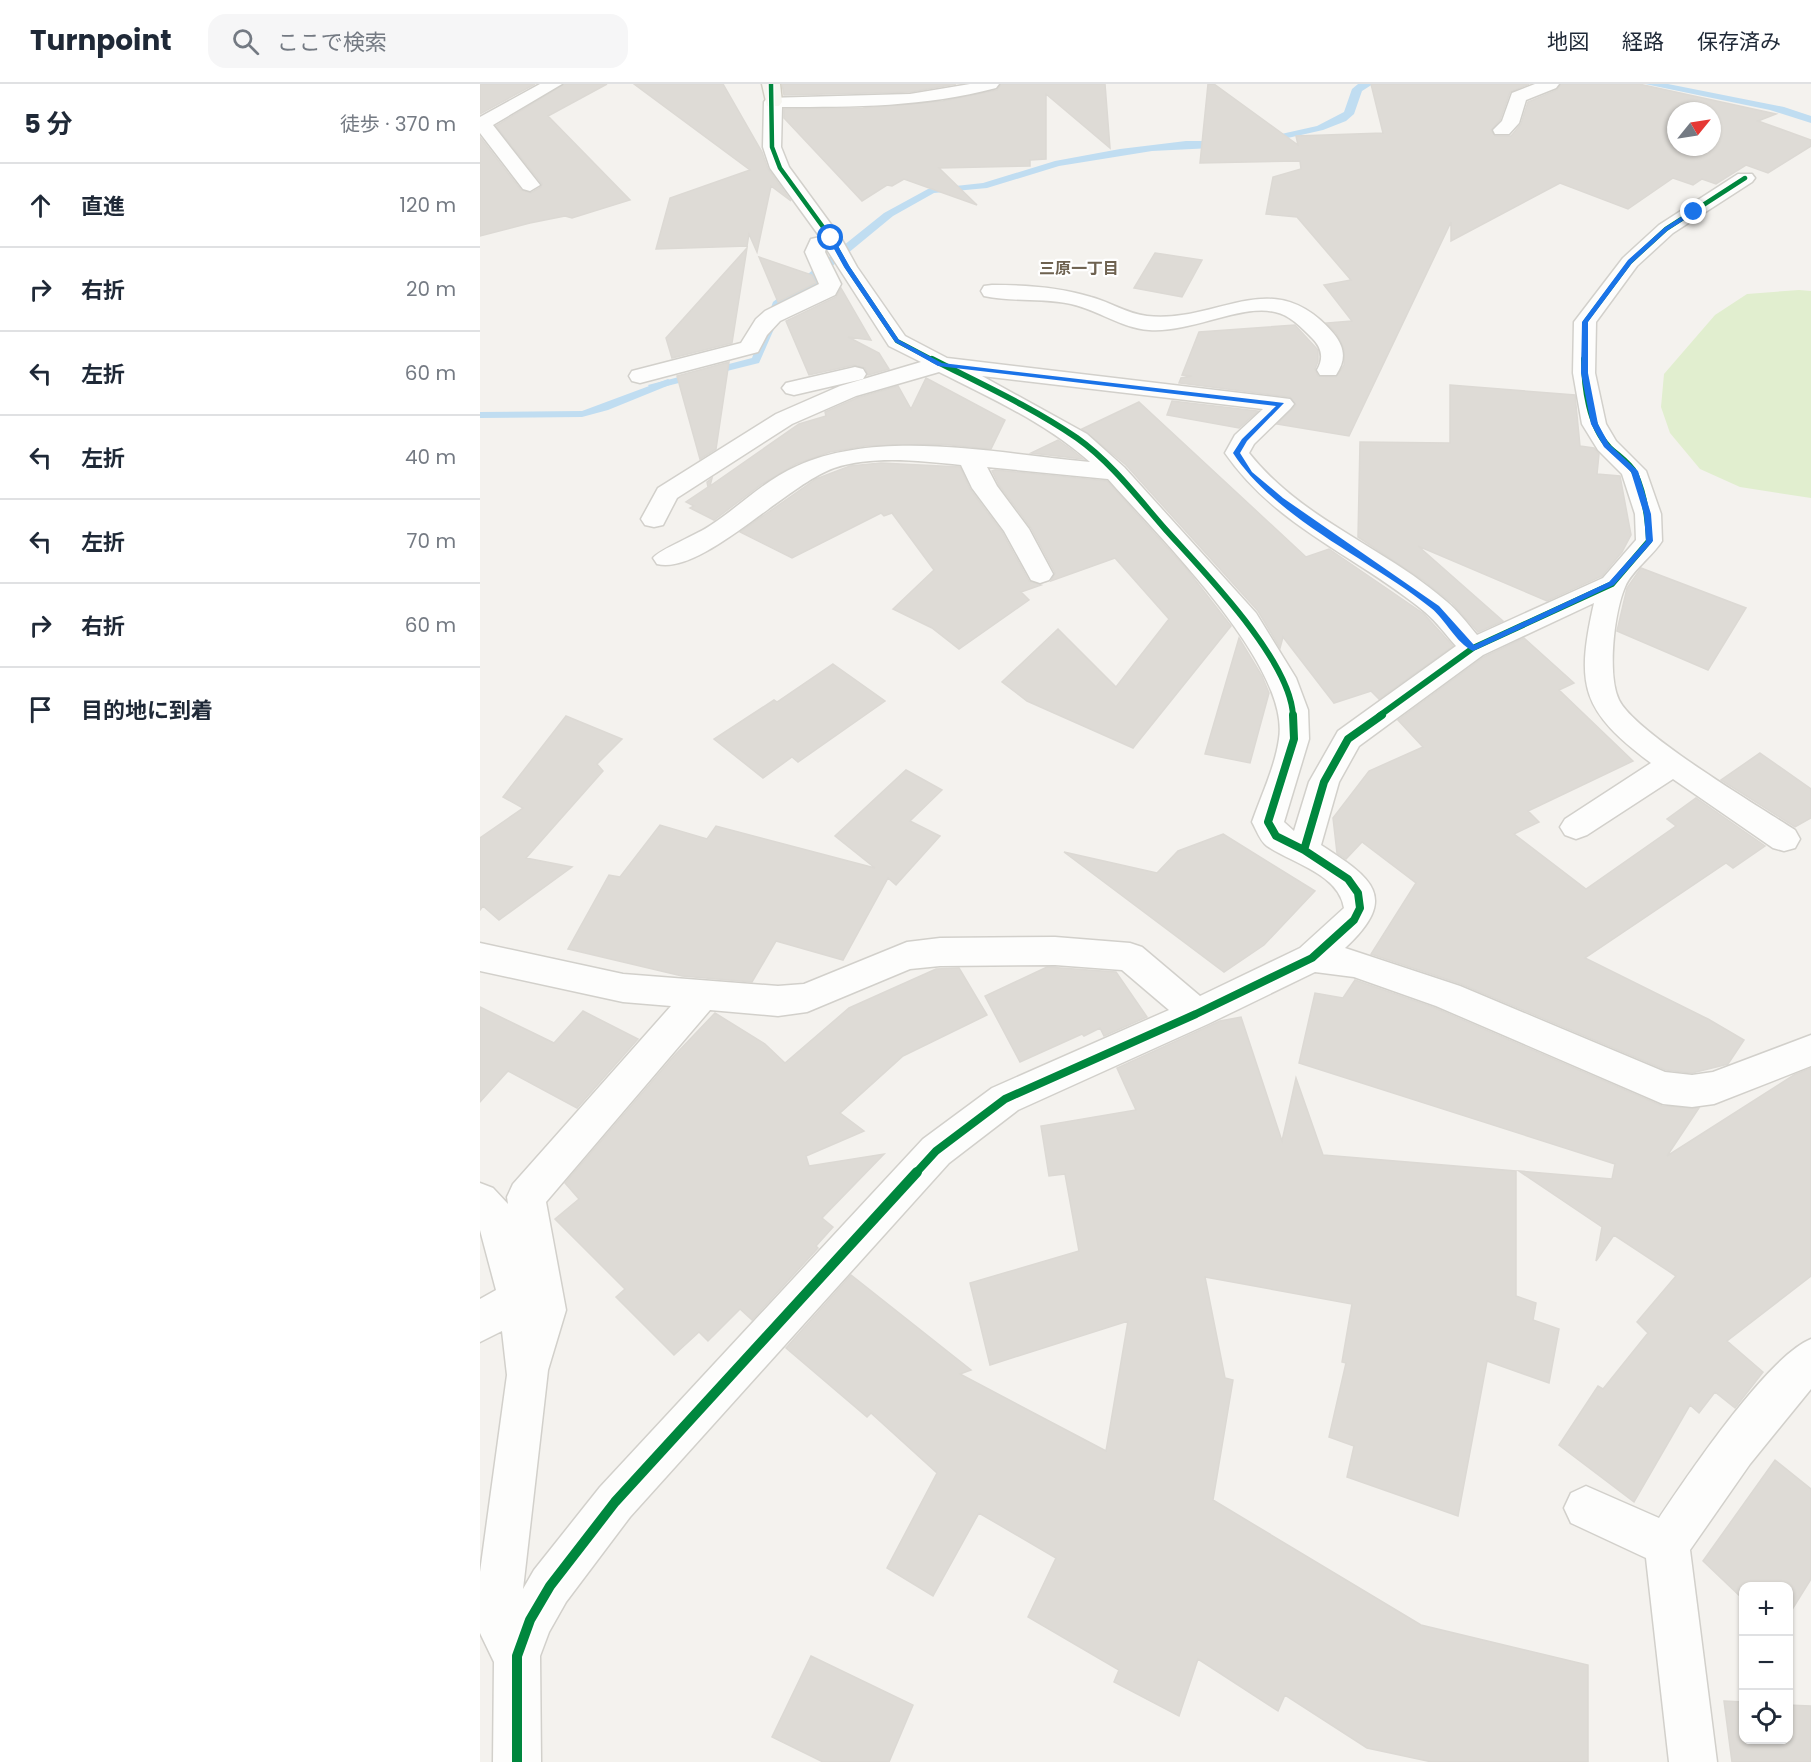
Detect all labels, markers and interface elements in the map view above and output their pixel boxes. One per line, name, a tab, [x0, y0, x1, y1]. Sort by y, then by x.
search box	[208, 14, 628, 68]
text: Turnpoint	[30, 21, 172, 60]
icon: search	[229, 25, 262, 58]
text: ここで検索	[277, 27, 387, 58]
text: 地図	[1547, 27, 1589, 56]
text: 経路	[1622, 27, 1664, 56]
text: 保存済み	[1697, 27, 1781, 56]
north arrow	[1667, 102, 1721, 156]
text: 5 分	[24, 106, 72, 142]
text: 徒歩 · 370 m	[340, 110, 456, 138]
icon: ahead	[24, 189, 57, 222]
text: 直進	[81, 191, 125, 222]
text: 120 m	[400, 191, 456, 219]
route end	[1680, 198, 1706, 224]
route start	[817, 224, 843, 250]
district label: 三原一丁目	[1039, 257, 1119, 280]
icon: right	[24, 273, 57, 306]
text: 右折	[81, 275, 125, 306]
text: 20 m	[406, 275, 456, 303]
icon: left	[24, 357, 57, 390]
text: 左折	[81, 359, 125, 390]
text: 60 m	[405, 359, 456, 387]
icon: left	[24, 441, 57, 474]
text: 左折	[81, 443, 125, 474]
text: 40 m	[405, 443, 456, 471]
icon: left	[24, 525, 57, 558]
text: 左折	[81, 527, 125, 558]
text: 70 m	[407, 527, 456, 555]
icon: right	[24, 609, 57, 642]
text: 右折	[81, 611, 125, 642]
text: 60 m	[405, 611, 456, 639]
icon: arrive	[24, 693, 57, 726]
text: 目的地に到着	[81, 695, 213, 726]
map controls	[1739, 1582, 1793, 1744]
button: +	[1739, 1582, 1793, 1636]
button: −	[1739, 1636, 1793, 1690]
button: locate	[1739, 1690, 1793, 1744]

